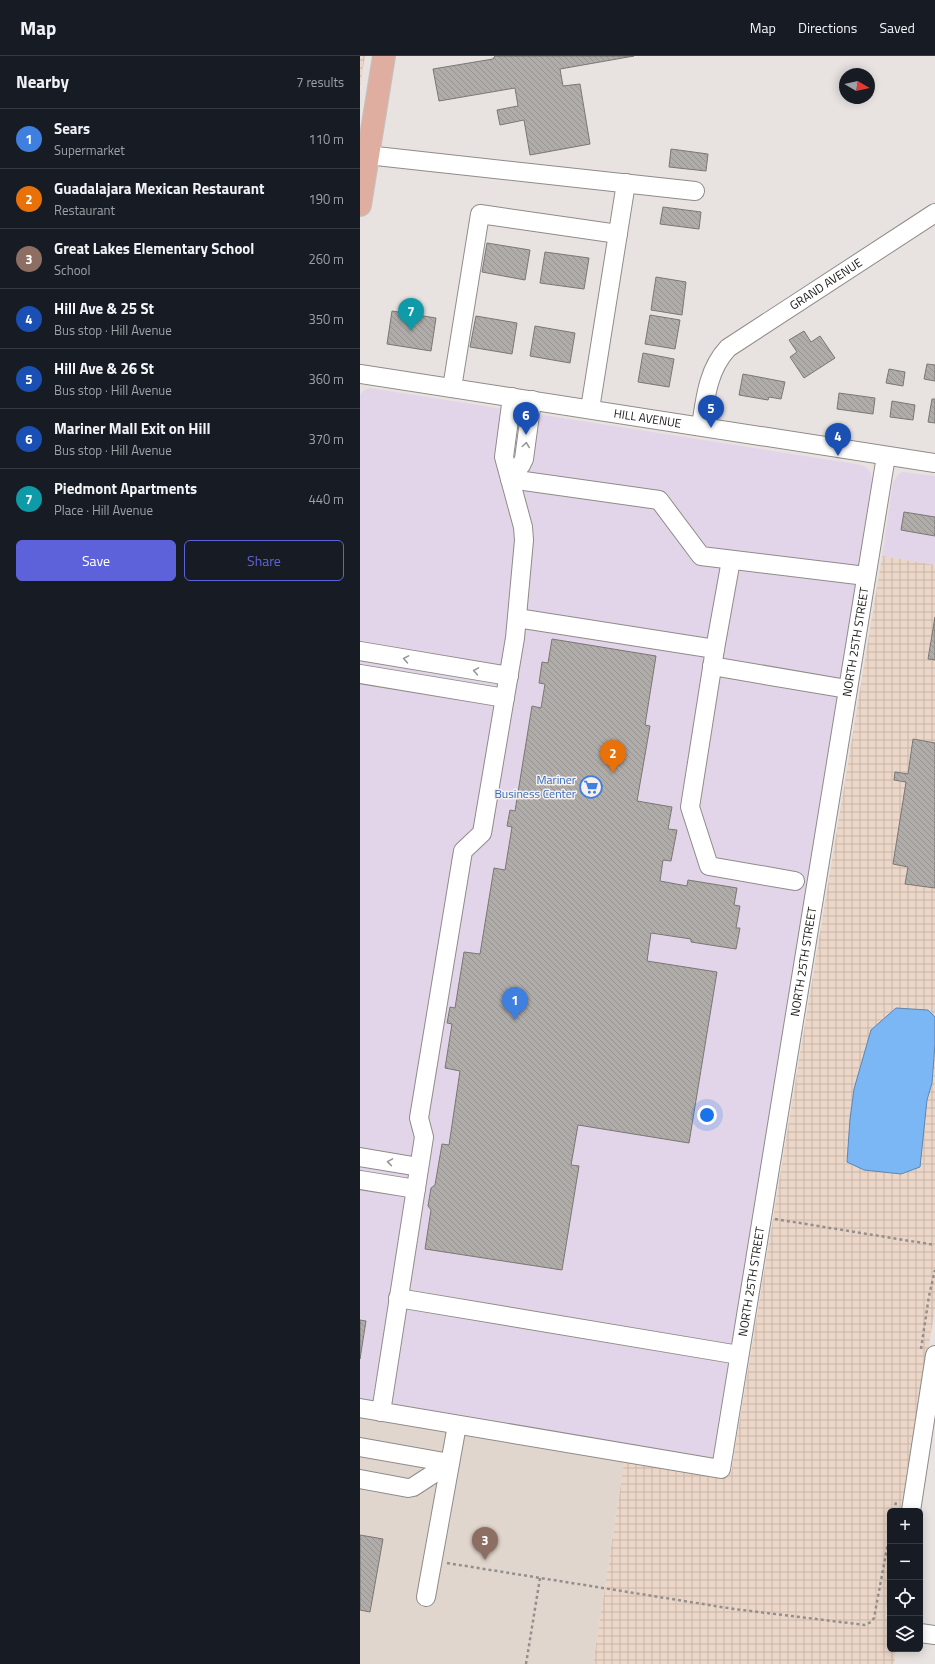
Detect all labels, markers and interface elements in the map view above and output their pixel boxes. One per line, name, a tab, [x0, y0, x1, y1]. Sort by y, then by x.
text: Map	[20, 13, 56, 42]
text: Map	[750, 17, 776, 38]
text: Directions	[798, 17, 857, 38]
text: Saved	[879, 17, 915, 38]
north arrow	[839, 68, 875, 104]
text: Nearby	[16, 69, 69, 95]
text: 7 results	[296, 72, 344, 92]
text: Sears	[54, 117, 90, 140]
text: 1	[25, 129, 33, 149]
text: 110 m	[308, 129, 344, 149]
text: Supermarket	[54, 140, 125, 160]
text: Guadalajara Mexican Restaurant	[54, 177, 265, 200]
text: 2	[25, 189, 33, 209]
text: 190 m	[308, 189, 344, 209]
text: Restaurant	[54, 200, 115, 220]
text: Great Lakes Elementary School	[54, 237, 254, 260]
text: 3	[25, 249, 33, 269]
text: 260 m	[308, 249, 344, 269]
street label: GRAND AVENUE	[786, 253, 866, 314]
text: School	[54, 260, 90, 280]
text: Hill Ave & 25 St	[54, 297, 154, 320]
pin: 7	[398, 298, 424, 331]
text: 4	[25, 309, 33, 329]
text: 350 m	[308, 309, 344, 329]
text: Bus stop · Hill Avenue	[54, 320, 172, 340]
text: Hill Ave & 26 St	[54, 357, 154, 380]
text: 5	[25, 369, 33, 389]
text: 360 m	[308, 369, 344, 389]
text: Bus stop · Hill Avenue	[54, 380, 172, 400]
pin: 5	[698, 395, 724, 428]
pin: 6	[513, 402, 539, 435]
street label: HILL AVENUE	[613, 403, 683, 433]
text: Mariner Mall Exit on Hill	[54, 417, 211, 440]
pin: 4	[825, 423, 851, 456]
text: 6	[25, 429, 33, 449]
text: 370 m	[308, 429, 344, 449]
text: Bus stop · Hill Avenue	[54, 440, 172, 460]
one-way arrow	[521, 442, 530, 448]
text: Piedmont Apartments	[54, 477, 197, 500]
text: 7	[25, 489, 33, 509]
text: 440 m	[308, 489, 344, 509]
text: Place · Hill Avenue	[54, 500, 153, 520]
button: Save	[16, 540, 176, 581]
button: Share	[184, 540, 344, 581]
street label: NORTH 25TH STREET	[837, 585, 874, 698]
one-way arrow	[403, 655, 409, 664]
one-way arrow	[473, 667, 480, 676]
pin: 2	[600, 740, 626, 773]
place label: Mariner Business Center	[494, 770, 576, 803]
supermarket icon: Mariner Business Center	[578, 774, 604, 800]
street label: NORTH 25TH STREET	[785, 905, 822, 1018]
pin: 1	[502, 987, 528, 1020]
your location	[697, 1105, 717, 1125]
one-way arrow	[387, 1158, 393, 1167]
street label: NORTH 25TH STREET	[733, 1225, 769, 1338]
map controls	[887, 1508, 923, 1652]
button: +	[887, 1508, 923, 1544]
pin: 3	[472, 1527, 498, 1560]
button: −	[887, 1544, 923, 1580]
button: locate	[887, 1580, 923, 1616]
button: layers	[887, 1616, 923, 1652]

